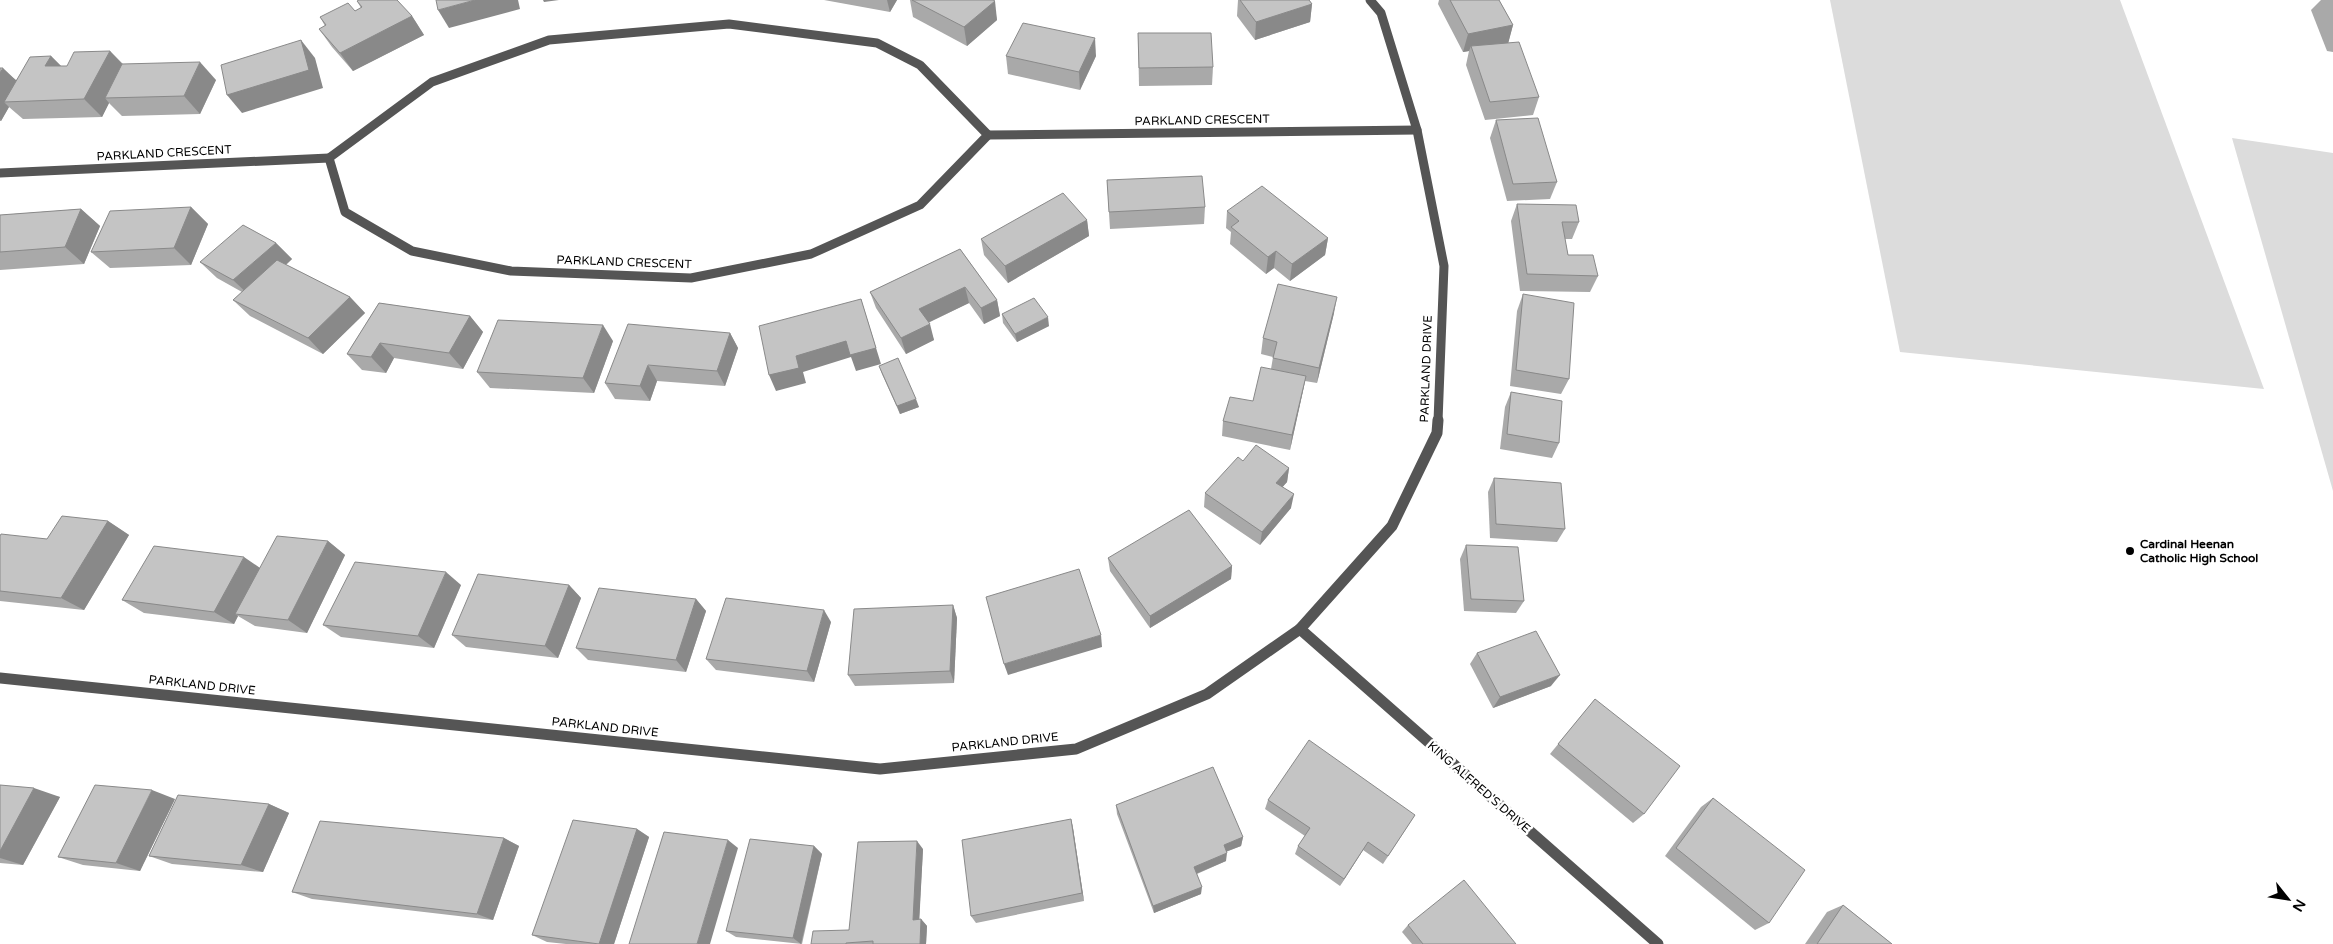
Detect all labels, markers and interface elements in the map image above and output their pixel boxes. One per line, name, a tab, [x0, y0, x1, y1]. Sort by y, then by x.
street label: PARKLAND CRESCENT	[1134, 112, 1270, 128]
street label: PARKLAND CRESCENT	[96, 142, 233, 164]
street label: PARKLAND CRESCENT	[556, 253, 693, 271]
street label: PARKLAND DRIVE	[1417, 315, 1435, 423]
place label: Cardinal Heenan Catholic High School	[2140, 537, 2258, 566]
marker: Cardinal Heenan Catholic High School	[2124, 545, 2136, 557]
street label: PARKLAND DRIVE	[148, 672, 256, 698]
street label: PARKLAND DRIVE	[551, 714, 659, 740]
street label: PARKLAND DRIVE	[951, 729, 1059, 755]
street label: KING ALFRED'S DRIVE	[1425, 738, 1534, 836]
north arrow	[2263, 874, 2313, 924]
text: N	[2289, 896, 2309, 914]

